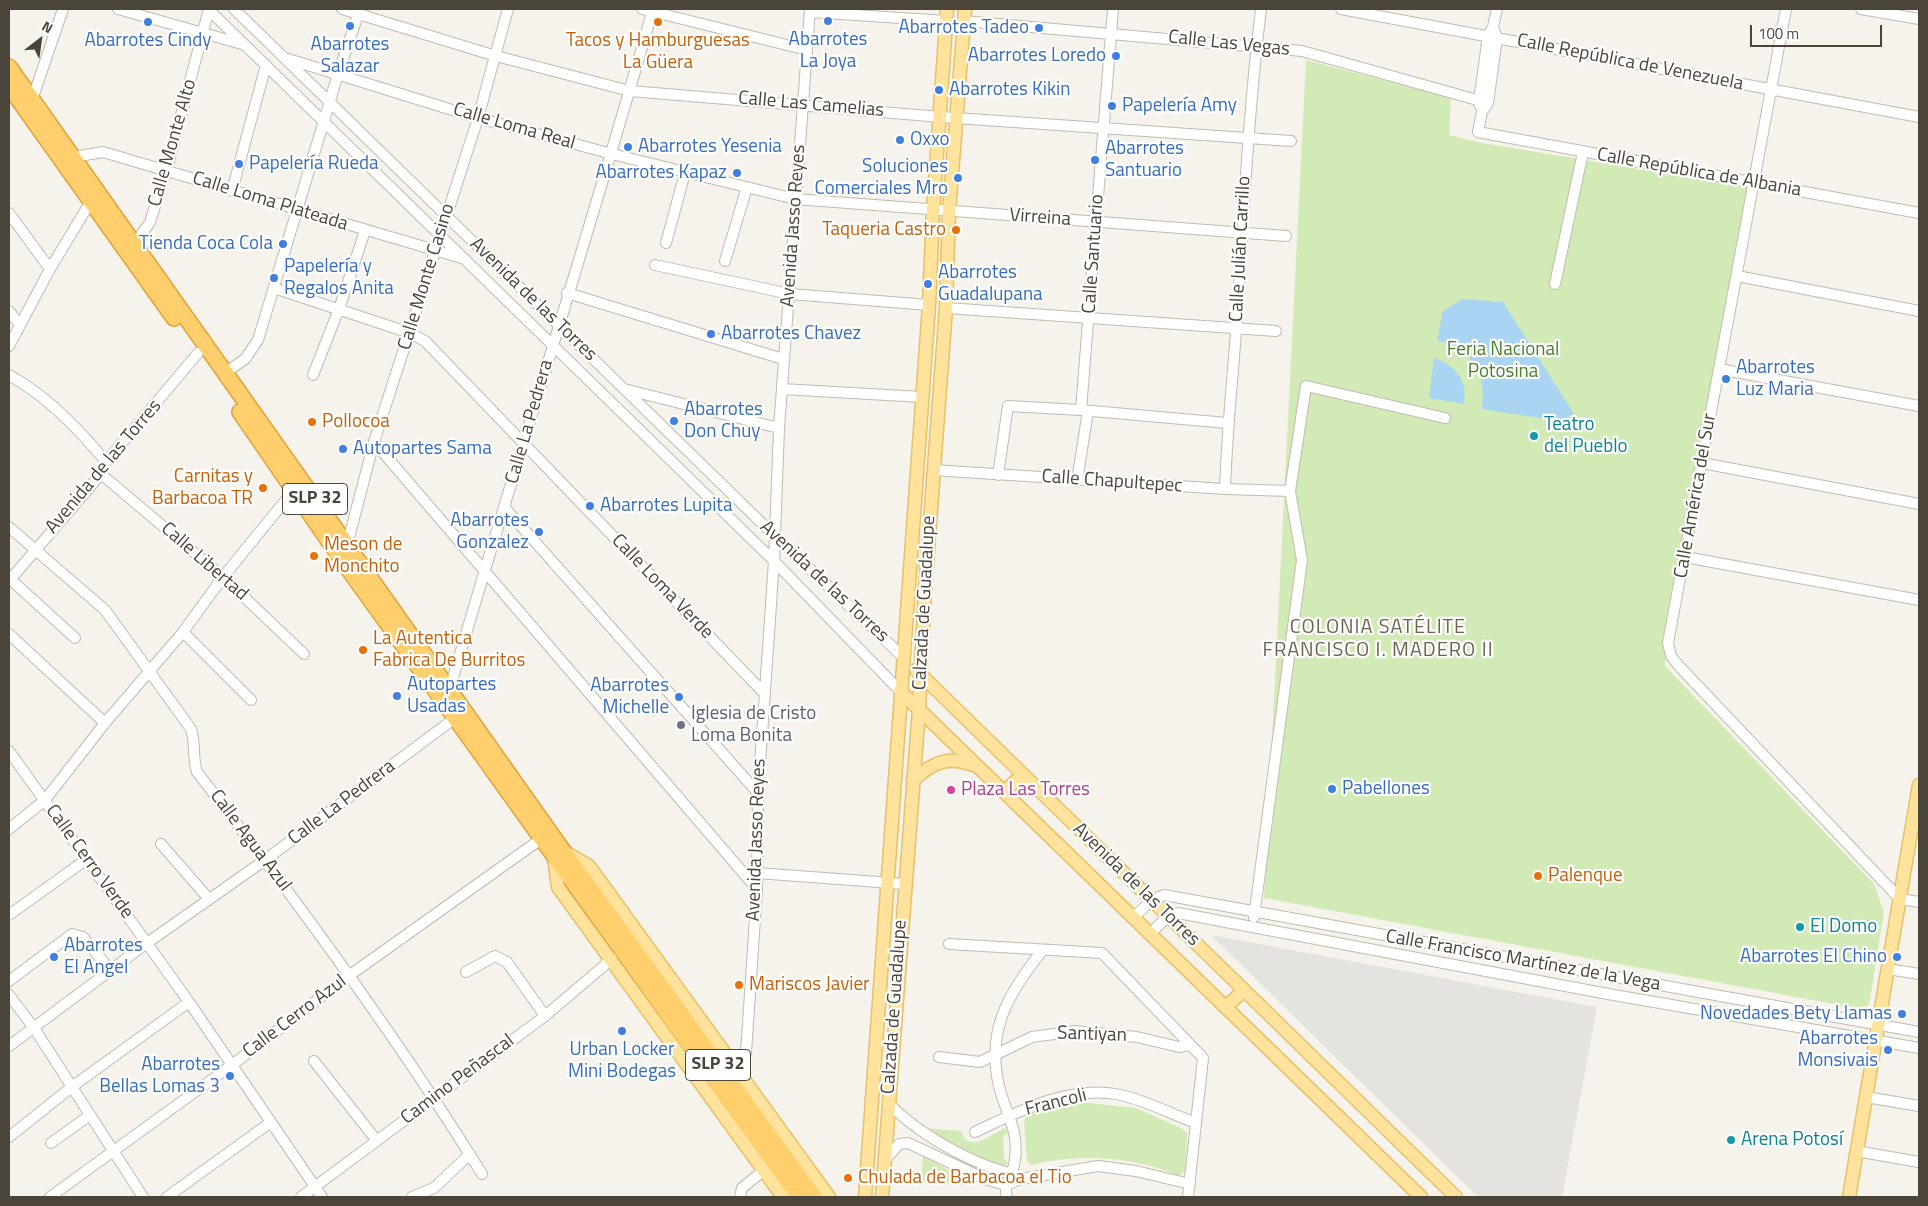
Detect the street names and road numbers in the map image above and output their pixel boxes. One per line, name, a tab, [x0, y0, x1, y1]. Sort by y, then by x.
street label: Calle Las Vegas	[1167, 26, 1291, 62]
street label: Calle República de Venezuela	[1515, 30, 1745, 96]
street label: Calle Monte Alto	[144, 77, 202, 209]
street label: Calle Las Camelias	[737, 87, 885, 123]
street label: Calle Loma Real	[450, 99, 578, 155]
street label: Avenida Jasso Reyes	[777, 144, 811, 308]
street label: Calle República de Albania	[1595, 144, 1803, 202]
street label: Calle Loma Plateada	[189, 167, 351, 237]
street label: Calle Julián Carrillo	[1226, 175, 1256, 323]
street label: Calle Santuario	[1078, 194, 1110, 314]
street label: Calle Monte Casino	[394, 201, 460, 353]
street label: Virreina	[1008, 204, 1072, 232]
street label: Avenida de las Torres	[465, 233, 601, 367]
street label: Calle La Pedrera	[501, 357, 559, 487]
street label: Avenida de las Torres	[41, 395, 167, 539]
street label: Calle América del Sur	[1670, 412, 1722, 580]
street label: Calle Chapultepec	[1041, 466, 1183, 498]
road number: SLP 32	[282, 484, 348, 514]
street label: Calzada de Guadalupe	[909, 515, 941, 691]
street label: Avenida de las Torres	[755, 516, 893, 648]
street label: Calle Libertad	[156, 518, 252, 606]
street label: Calle Loma Verde	[606, 530, 718, 644]
street label: Calle La Pedrera	[284, 755, 400, 851]
street label: Avenida Jasso Reyes	[743, 758, 771, 922]
street label: Calle Agua Azul	[204, 786, 296, 896]
street label: Calle Cerro Verde	[40, 801, 138, 923]
street label: Avenida de las Torres	[1068, 818, 1204, 952]
street label: Calzada de Guadalupe	[878, 919, 912, 1095]
street label: Calle Francisco Martínez de la Vega	[1384, 926, 1662, 996]
street label: Calle Cerro Azul	[239, 971, 351, 1063]
street label: Santiyan	[1057, 1022, 1127, 1048]
street label: Camino Peñascal	[397, 1030, 519, 1130]
road number: SLP 32	[686, 1050, 750, 1080]
street label: Francoli	[1023, 1084, 1089, 1122]

